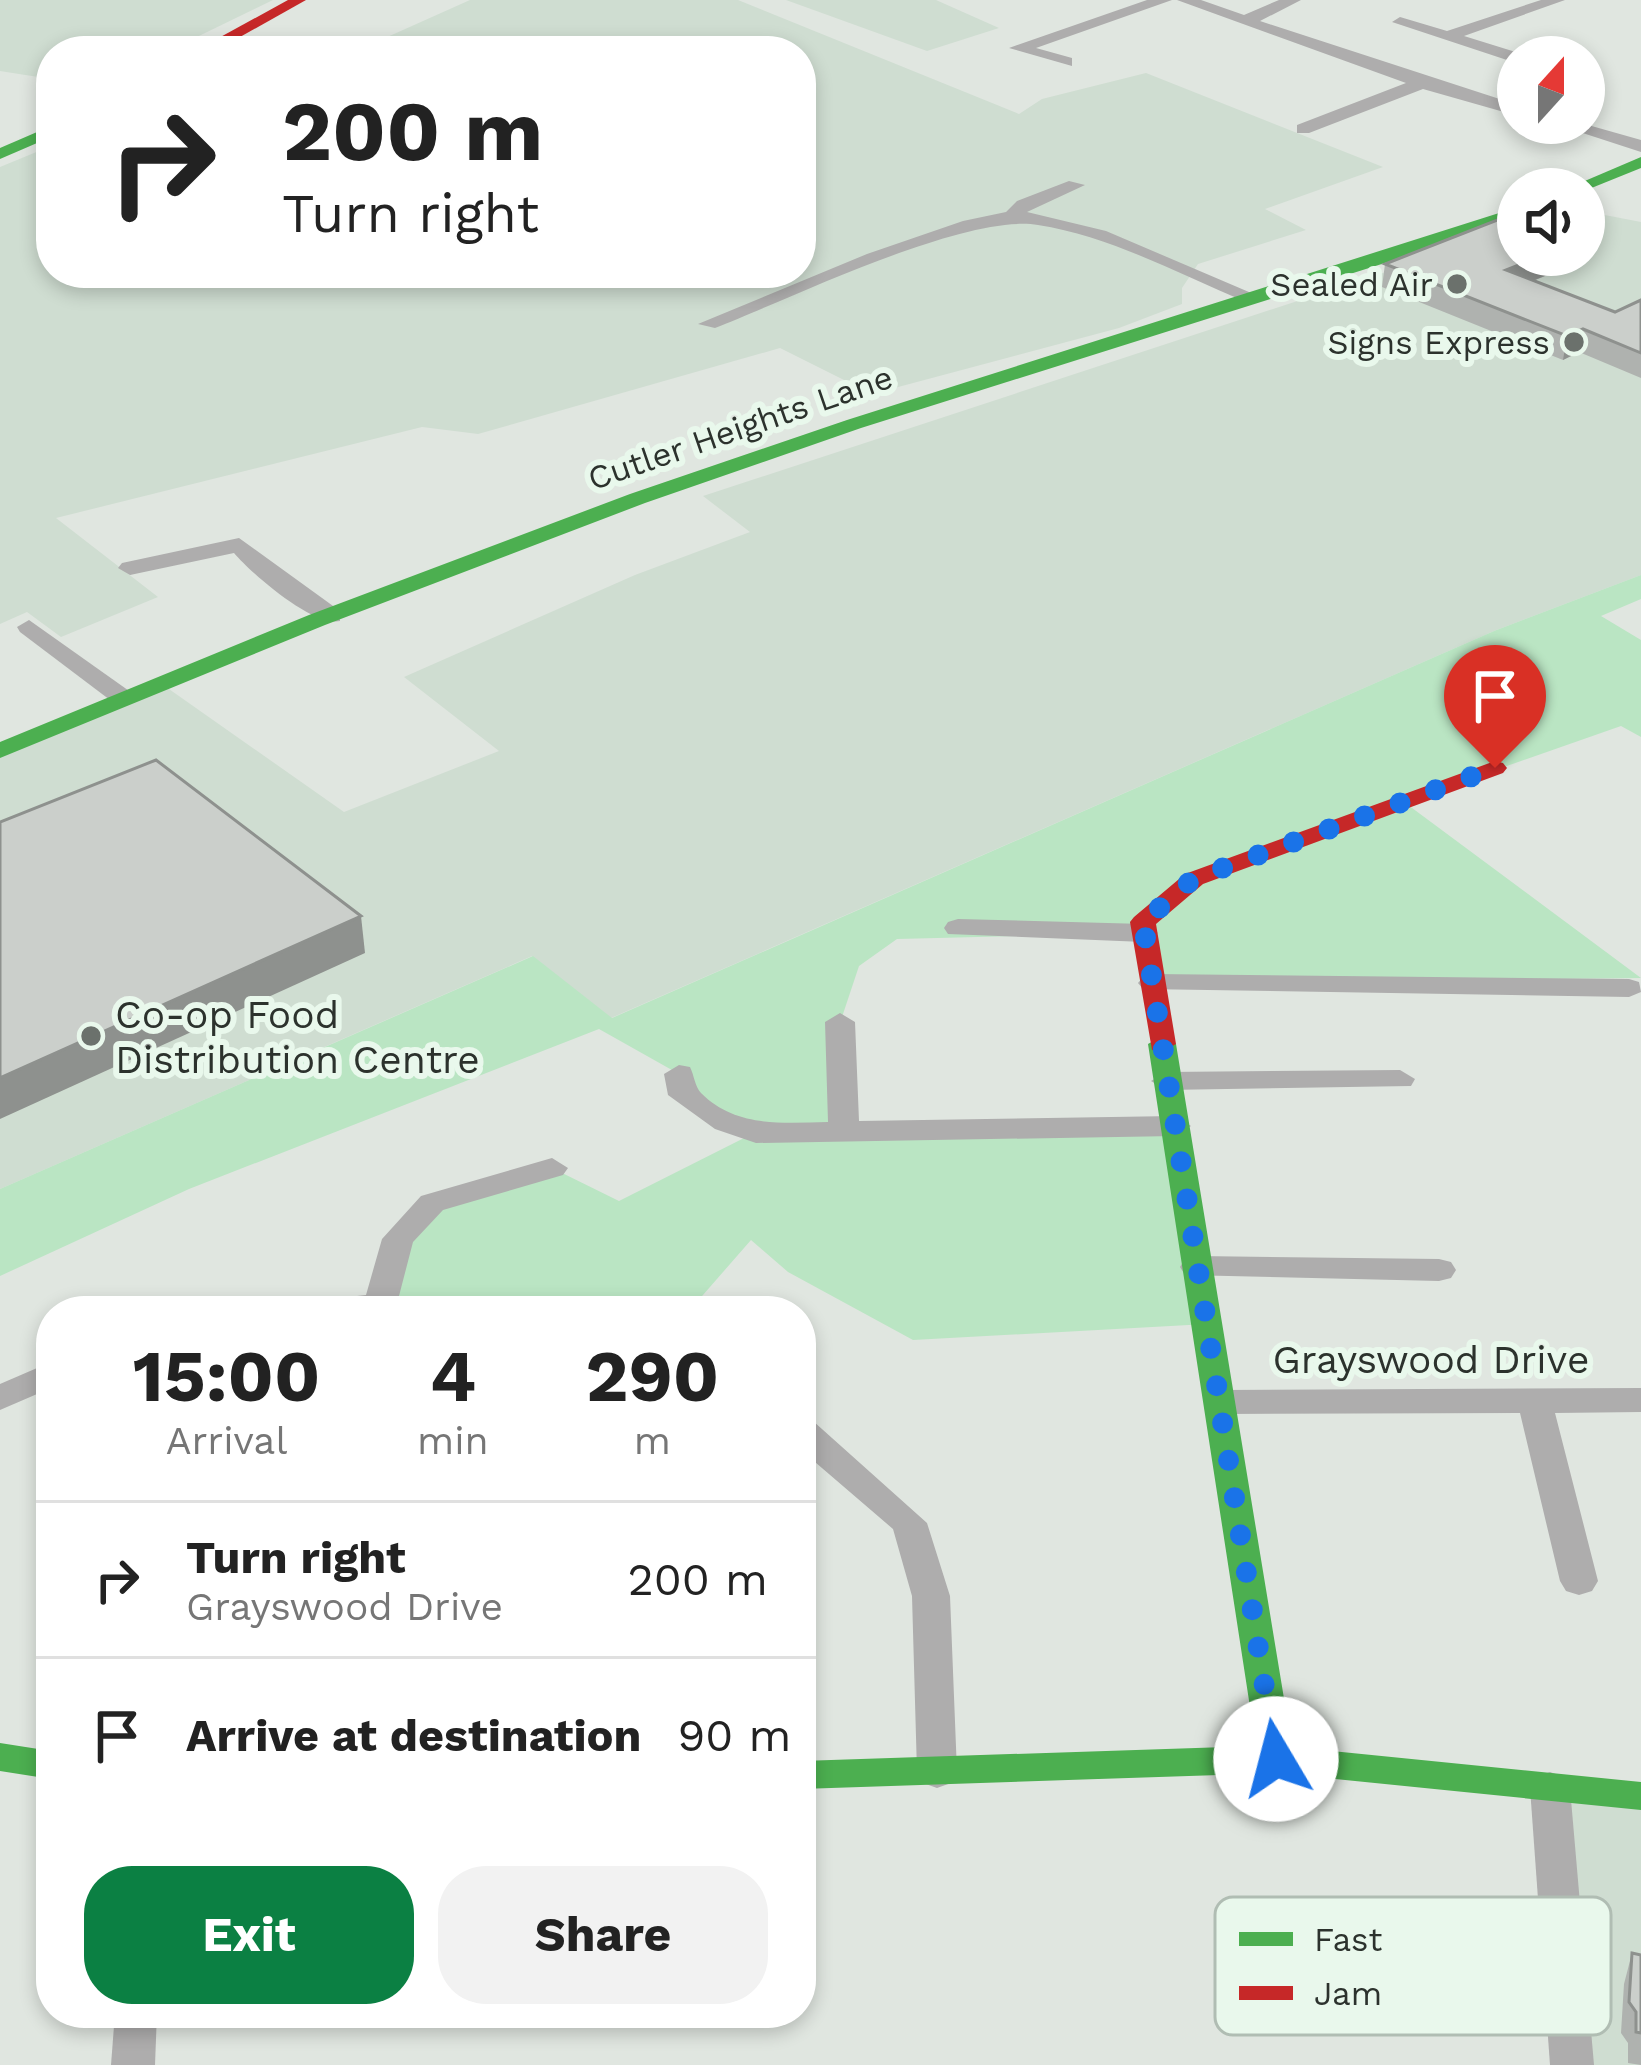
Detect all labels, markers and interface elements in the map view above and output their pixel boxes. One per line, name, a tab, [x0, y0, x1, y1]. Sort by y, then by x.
north arrow	[1497, 36, 1605, 144]
map controls	[1497, 36, 1605, 276]
text: 200 m	[282, 82, 543, 180]
icon: right	[84, 84, 240, 240]
button: sound	[1497, 168, 1605, 276]
text: Turn right	[282, 182, 539, 245]
place label: Sealed Air	[1270, 265, 1433, 304]
marker: Sealed Air	[1444, 271, 1470, 297]
place label: Signs Express	[1328, 323, 1550, 362]
marker: Signs Express	[1561, 329, 1587, 355]
street label: Cutler Heights Lane	[583, 357, 898, 498]
pin	[1444, 645, 1546, 768]
icon: arrive	[1462, 663, 1528, 729]
place label: Co-op Food Distribution Centre	[115, 992, 480, 1082]
marker: Co-op Food Distribution Centre	[78, 1023, 104, 1049]
text: 15:00	[133, 1334, 320, 1418]
text: 4	[430, 1334, 476, 1418]
text: 290	[586, 1334, 719, 1418]
street label: Grayswood Drive	[1272, 1337, 1590, 1382]
text: Arrival	[166, 1418, 287, 1463]
text: min	[417, 1418, 489, 1463]
text: m	[634, 1418, 671, 1463]
text: Turn right	[186, 1531, 406, 1584]
icon: right	[84, 1547, 150, 1613]
text: 200 m	[628, 1553, 768, 1606]
text: Grayswood Drive	[186, 1584, 503, 1629]
position arrow	[1213, 1696, 1339, 1822]
icon: arrive	[84, 1703, 150, 1769]
text: Arrive at destination	[186, 1709, 641, 1762]
text: 90 m	[677, 1709, 791, 1762]
button: Exit	[84, 1866, 414, 2004]
button: Share	[438, 1866, 768, 2004]
legend	[1215, 1897, 1611, 2035]
text: Fast	[1314, 1920, 1383, 1959]
text: Jam	[1314, 1974, 1382, 2013]

